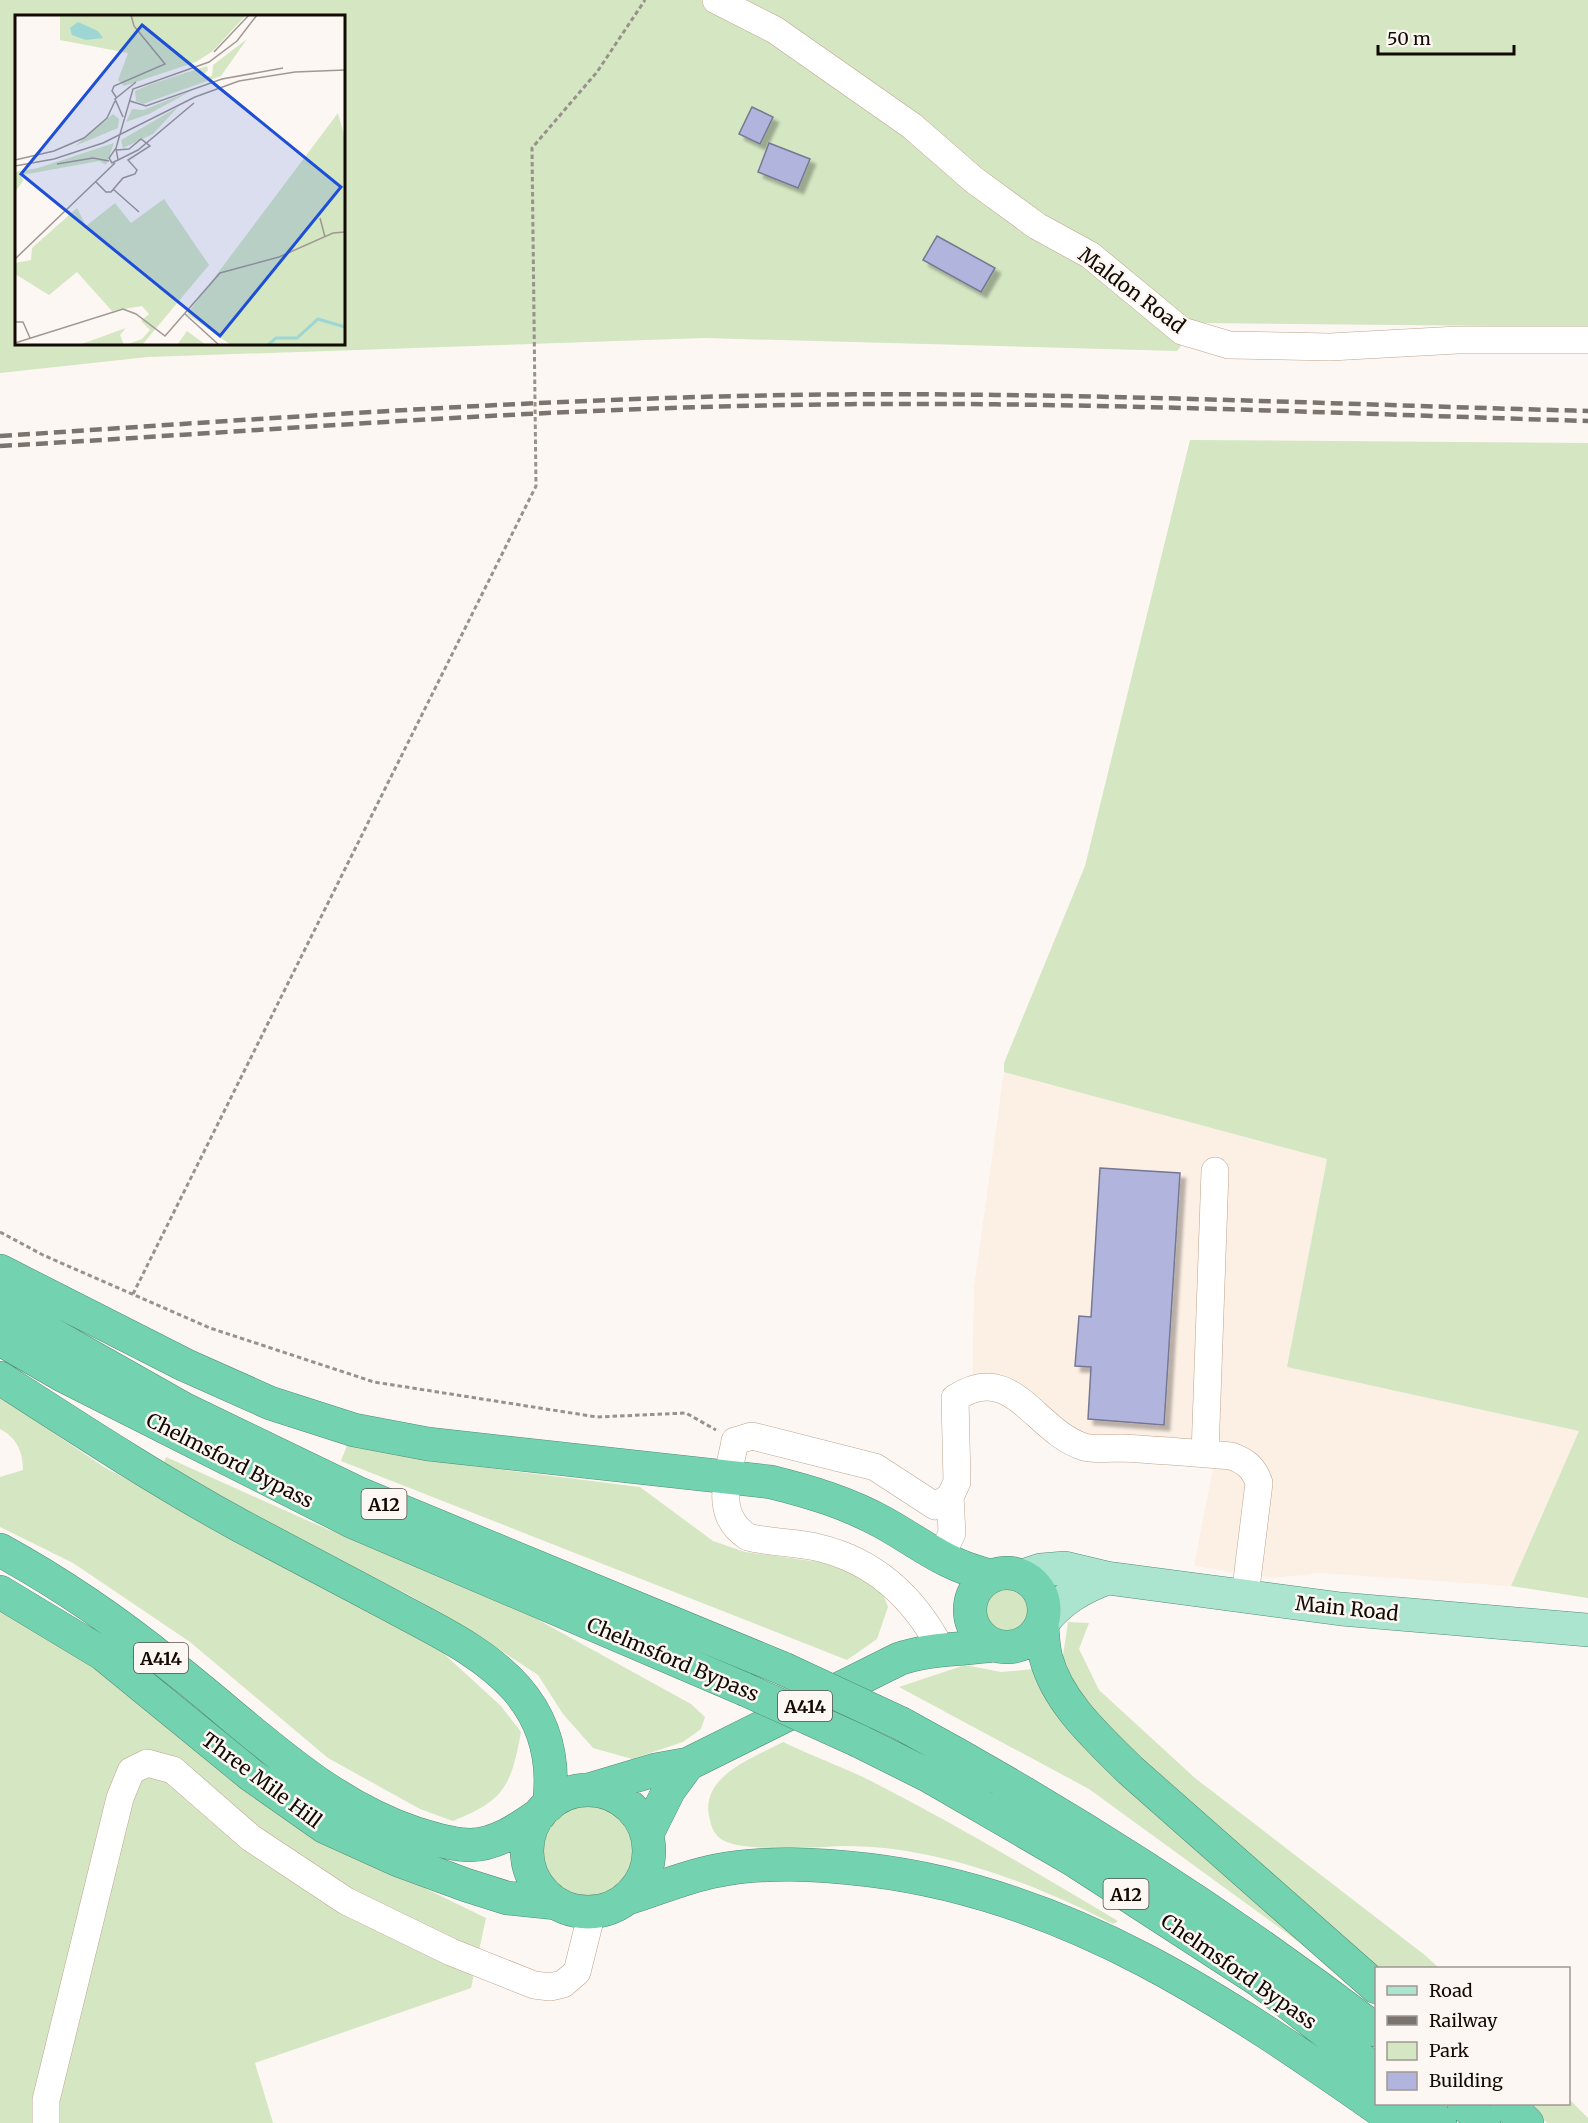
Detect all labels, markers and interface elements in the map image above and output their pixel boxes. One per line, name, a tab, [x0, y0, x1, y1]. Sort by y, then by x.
inset map	[15, 15, 345, 345]
scale bar	[1378, 18, 1514, 56]
text: 50 m	[1387, 27, 1431, 50]
street label: Maldon Road	[1074, 242, 1190, 338]
street label: Chelmsford Bypass	[142, 1407, 318, 1513]
road number: A12	[362, 1489, 406, 1519]
street label: Main Road	[1294, 1590, 1400, 1626]
street label: Chelmsford Bypass	[583, 1611, 763, 1707]
road number: A414	[134, 1643, 188, 1673]
road number: A414	[778, 1691, 832, 1721]
street label: Three Mile Hill	[197, 1727, 327, 1833]
road number: A12	[1104, 1879, 1148, 1909]
street label: Chelmsford Bypass	[1156, 1908, 1322, 2034]
legend	[1375, 1967, 1570, 2105]
text: Road	[1429, 1979, 1473, 2002]
text: Railway	[1429, 2009, 1498, 2032]
text: Park	[1429, 2039, 1470, 2062]
text: Building	[1429, 2069, 1503, 2092]

